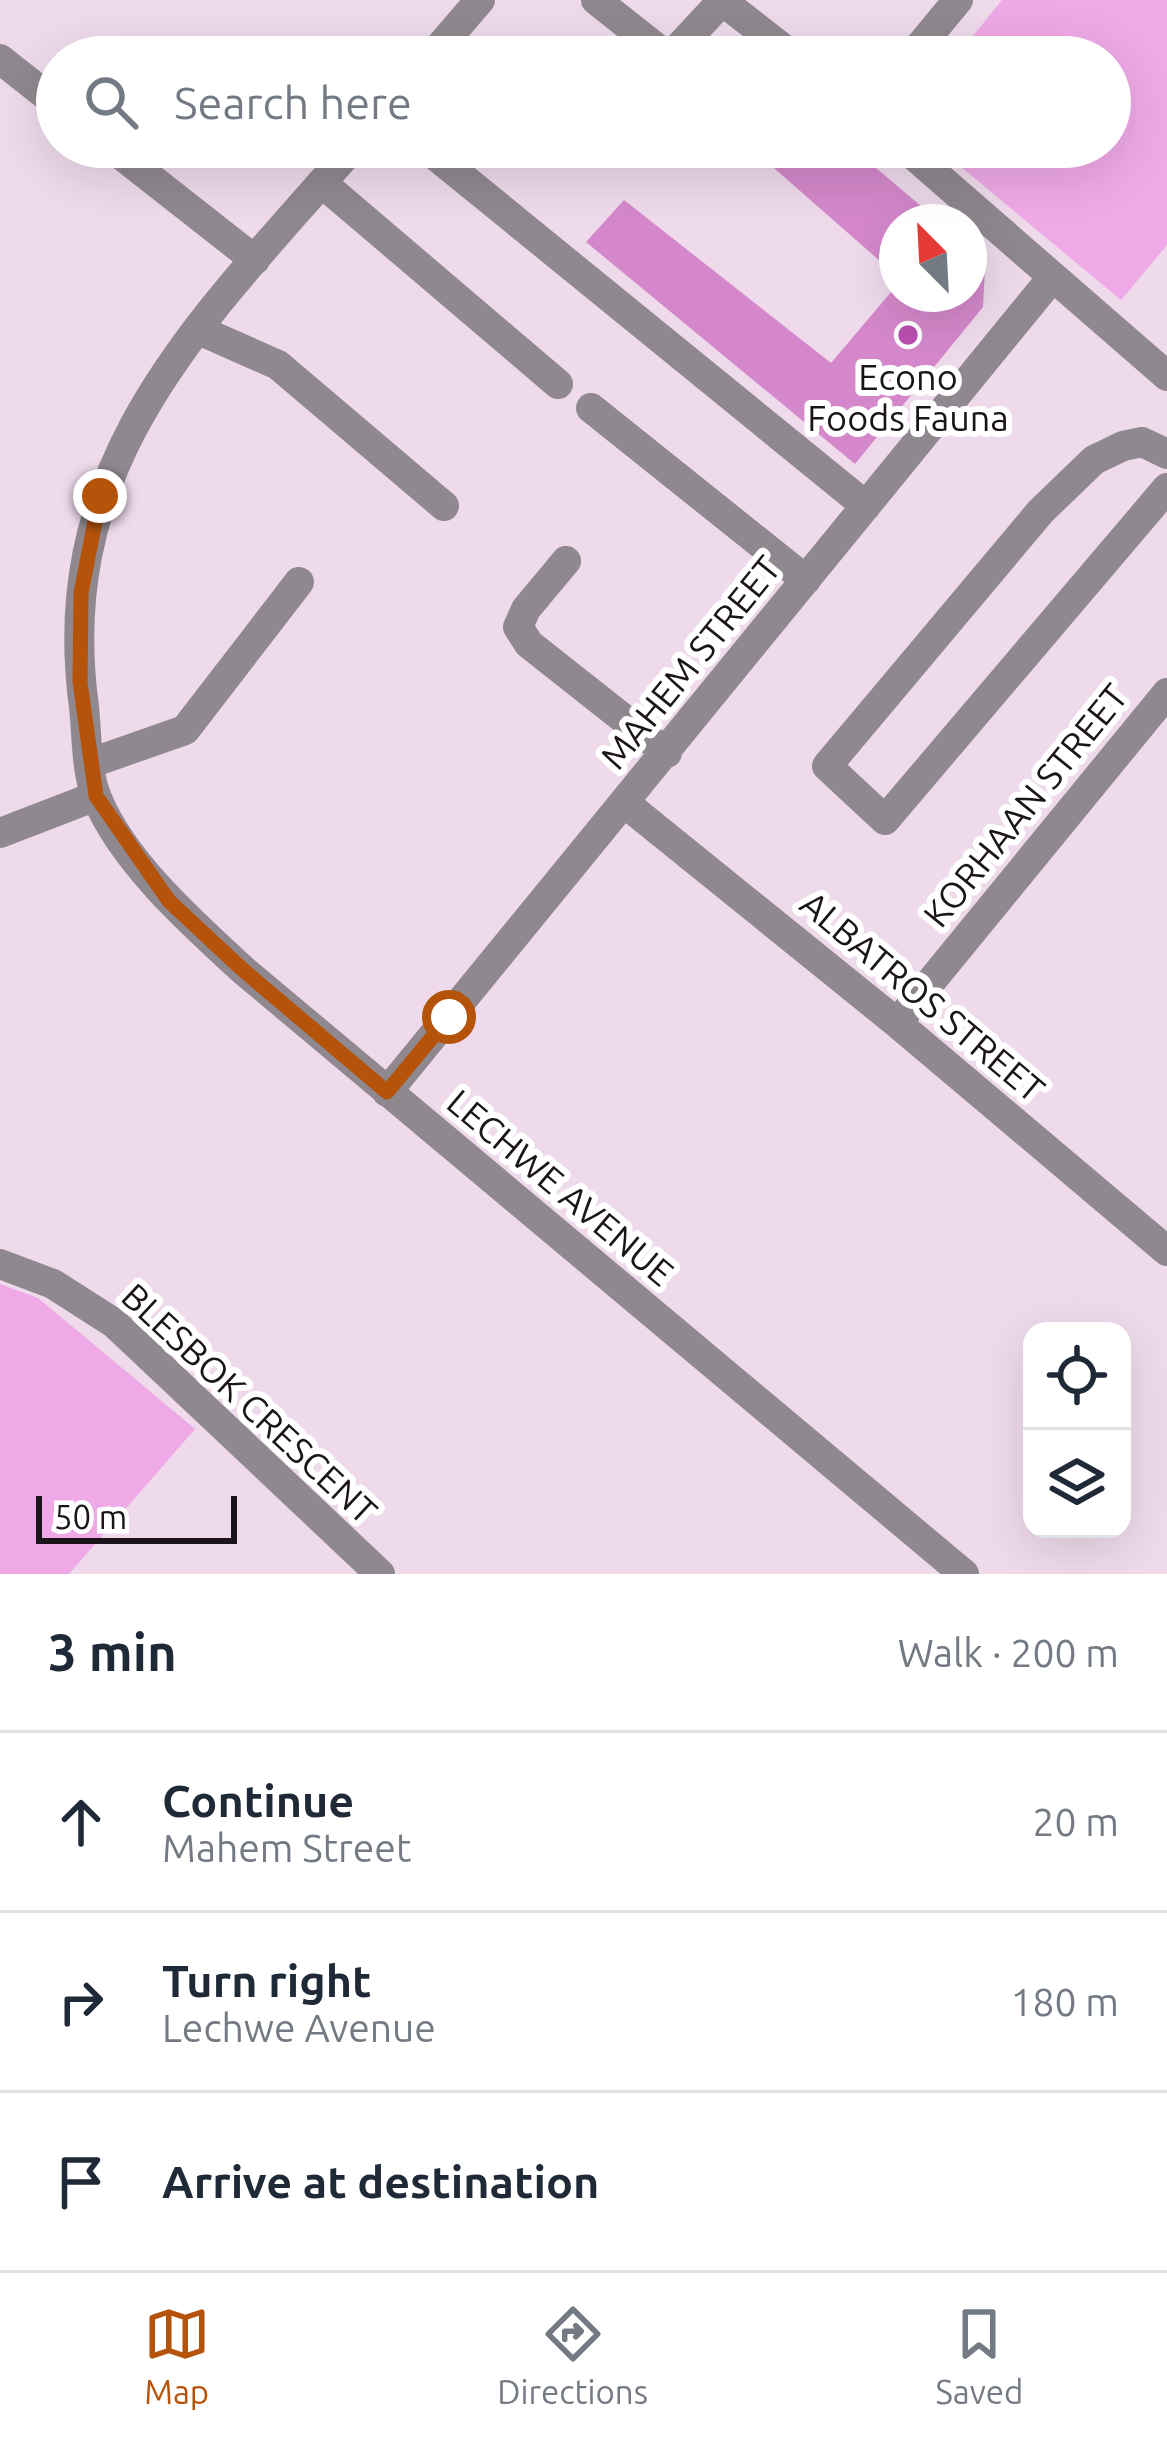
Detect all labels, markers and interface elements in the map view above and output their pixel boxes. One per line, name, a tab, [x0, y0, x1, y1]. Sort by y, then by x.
search box	[36, 36, 1131, 168]
icon: search	[78, 69, 144, 135]
text: Search here	[174, 77, 412, 128]
north arrow	[879, 204, 987, 312]
marker: Econo Foods Fauna	[895, 322, 921, 348]
place label: Econo Foods Fauna	[807, 356, 1009, 438]
route end	[73, 469, 127, 523]
street label: MAHEM STREET	[592, 548, 788, 776]
street label: KORHAAN STREET	[915, 676, 1135, 934]
street label: ALBATROS STREET	[793, 882, 1053, 1110]
route start	[422, 990, 476, 1044]
street label: LECHWE AVENUE	[440, 1081, 682, 1293]
street label: BLESBOK CRESCENT	[114, 1275, 386, 1531]
map controls	[1023, 1322, 1131, 1538]
button: locate	[1023, 1322, 1131, 1430]
button: layers	[1023, 1430, 1131, 1538]
scale bar	[36, 1490, 237, 1543]
text: 50 m	[54, 1498, 127, 1535]
text: 3 min	[48, 1623, 177, 1681]
text: Walk · 200 m	[898, 1631, 1119, 1674]
text: Continue	[162, 1775, 354, 1826]
icon: ahead	[48, 1789, 114, 1855]
text: 20 m	[1032, 1800, 1119, 1843]
text: Mahem Street	[162, 1826, 411, 1869]
text: Turn right	[162, 1955, 371, 2006]
icon: right	[48, 1969, 114, 2035]
text: 180 m	[1010, 1980, 1119, 2023]
text: Lechwe Avenue	[162, 2006, 436, 2049]
icon: arrive	[48, 2149, 114, 2215]
text: Arrive at destination	[162, 2156, 599, 2207]
tab: Map	[144, 2301, 210, 2410]
tab: Directions	[497, 2301, 648, 2410]
tab: Saved	[935, 2301, 1023, 2410]

